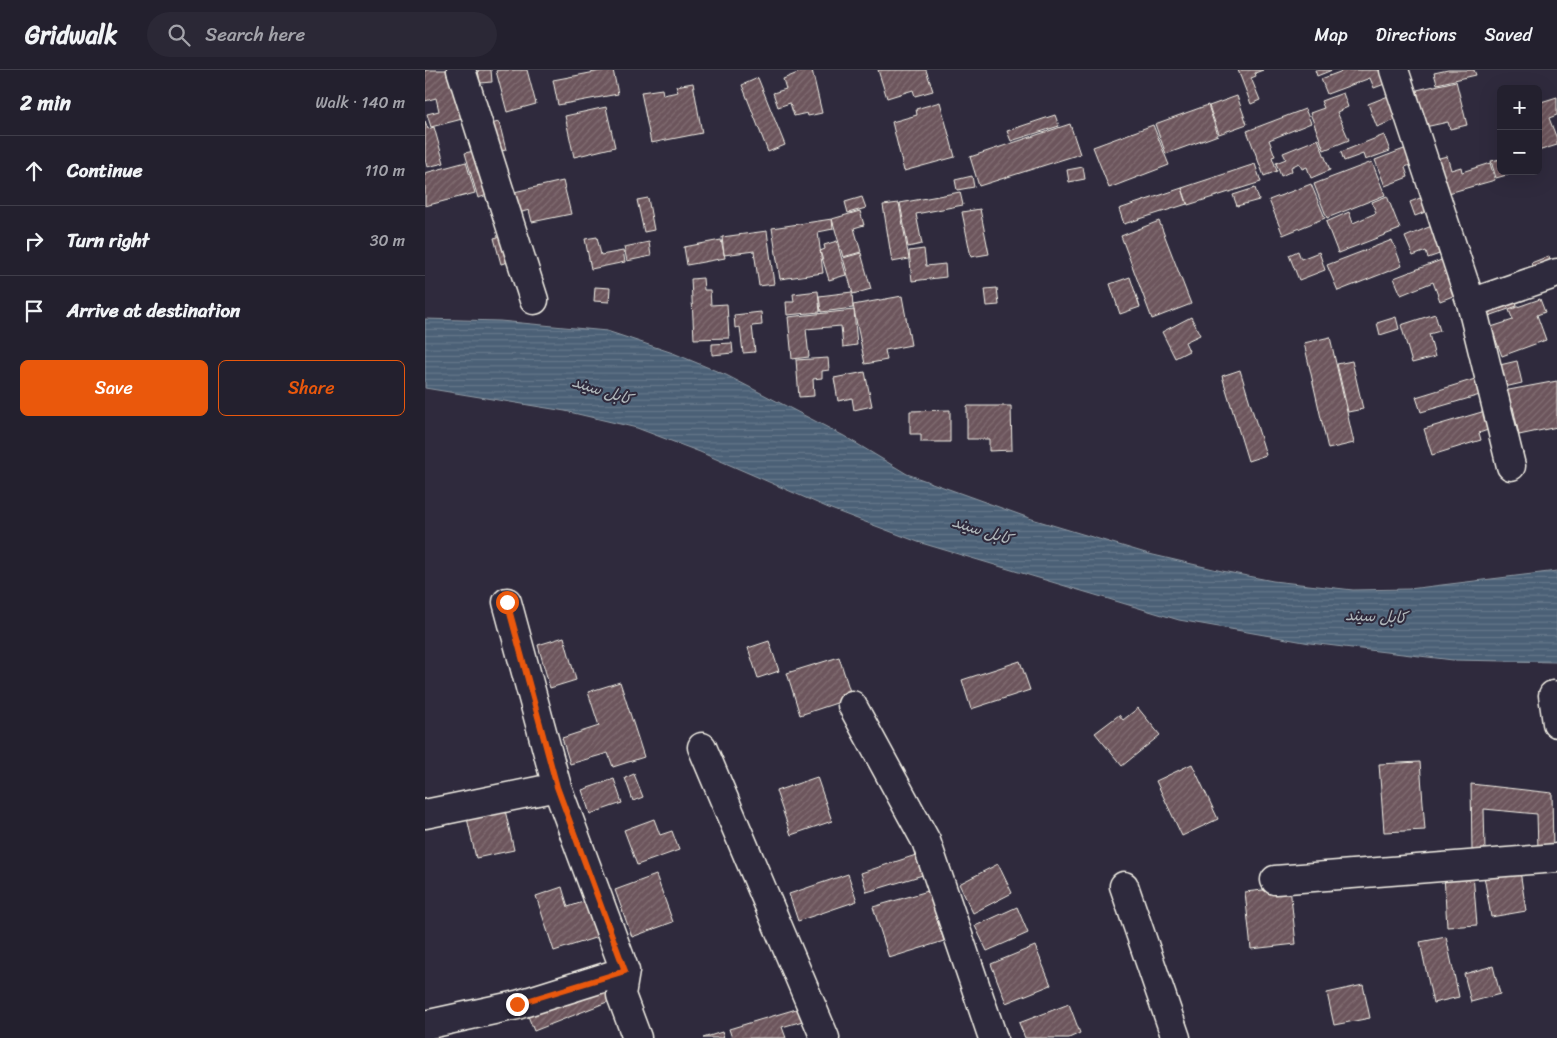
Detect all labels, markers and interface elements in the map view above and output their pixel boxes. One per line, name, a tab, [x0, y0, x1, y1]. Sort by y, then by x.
search box	[147, 12, 497, 57]
text: Gridwalk	[25, 14, 117, 56]
text: Search here	[205, 18, 305, 51]
text: Map	[1315, 19, 1348, 51]
text: Directions	[1376, 19, 1457, 51]
text: Saved	[1485, 19, 1532, 51]
icon: search	[165, 21, 193, 49]
text: 2 min	[20, 84, 71, 122]
map controls	[1497, 85, 1542, 175]
button: +	[1497, 85, 1542, 130]
text: Walk · 140 m	[316, 88, 405, 117]
button: −	[1497, 130, 1542, 175]
text: Continue	[67, 154, 143, 187]
text: 110 m	[365, 156, 405, 185]
icon: ahead	[20, 157, 48, 185]
text: Turn right	[67, 224, 149, 257]
text: 30 m	[370, 226, 405, 255]
icon: right	[20, 227, 48, 255]
text: Arrive at destination	[67, 294, 240, 327]
icon: arrive	[20, 297, 48, 325]
button: Save	[20, 360, 208, 416]
button: Share	[218, 360, 405, 416]
water label: کابل سيند	[568, 367, 639, 414]
water label: کابل سيند	[948, 507, 1019, 554]
route start	[496, 591, 519, 614]
water label: کابل سيند	[1344, 600, 1411, 632]
route end	[506, 993, 529, 1016]

